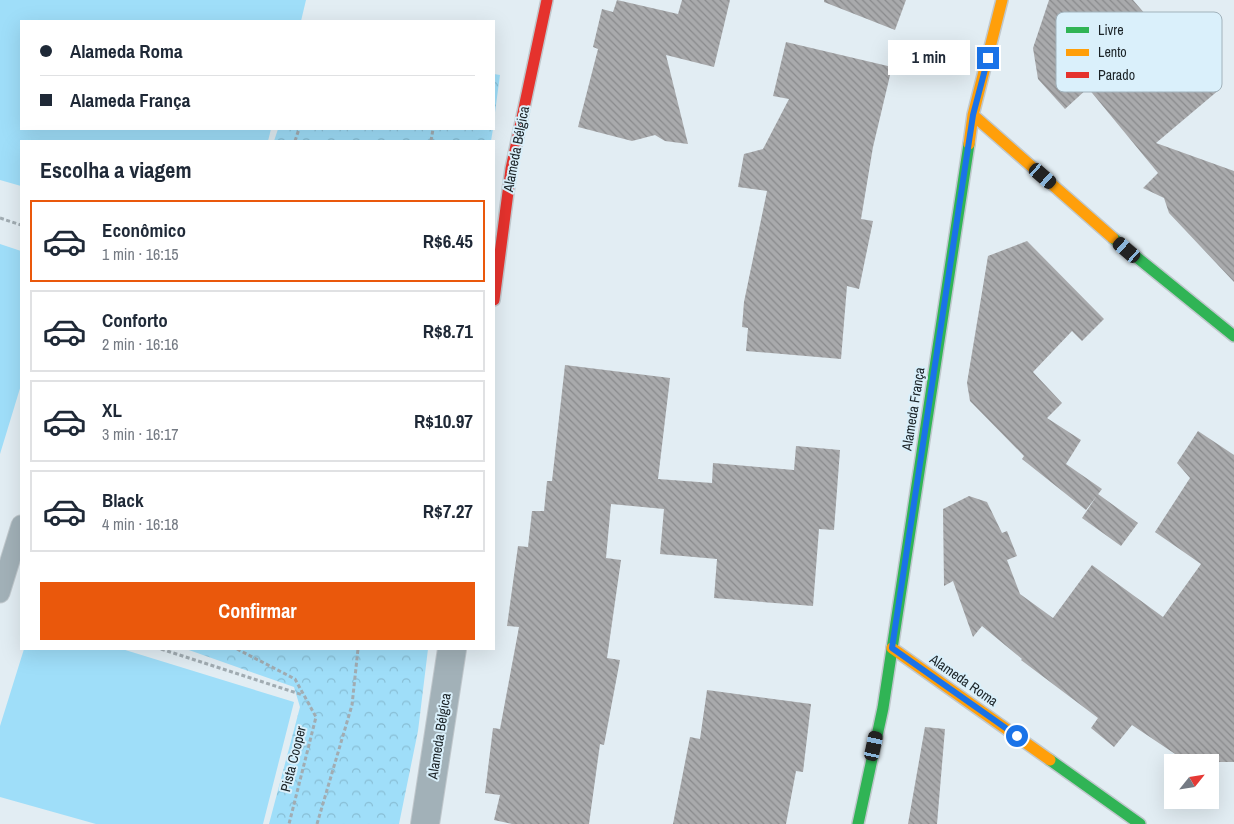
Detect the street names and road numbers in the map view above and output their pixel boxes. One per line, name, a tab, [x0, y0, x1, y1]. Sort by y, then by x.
street label: Alameda Bélgica	[499, 104, 533, 194]
street label: Alameda França	[897, 365, 929, 453]
street label: Alameda Roma	[926, 649, 1002, 710]
street label: Alameda Bélgica	[423, 691, 455, 781]
street label: Pista Cooper	[276, 724, 310, 794]

